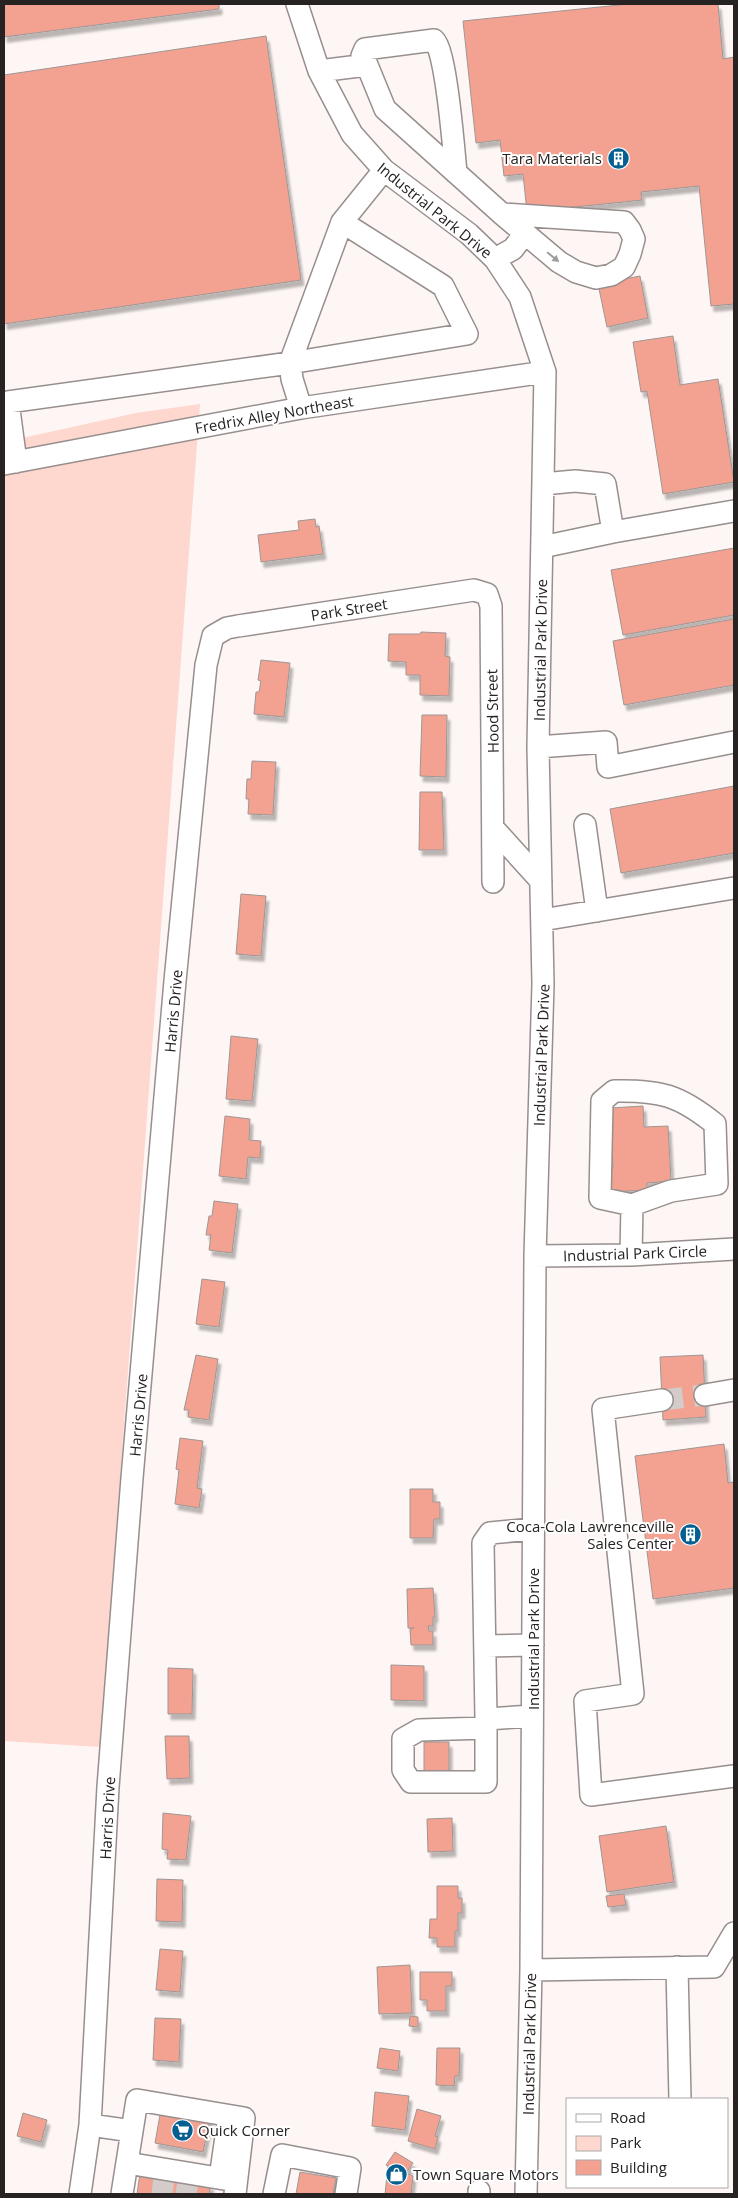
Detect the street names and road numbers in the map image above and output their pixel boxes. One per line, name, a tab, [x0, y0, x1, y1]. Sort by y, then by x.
street label: Industrial Park Drive	[373, 157, 497, 263]
street label: Fredrix Alley Northeast	[193, 390, 355, 438]
street label: Industrial Park Drive	[529, 579, 551, 721]
street label: Park Street	[309, 593, 389, 625]
street label: Hood Street	[481, 669, 503, 753]
street label: Harris Drive	[159, 969, 187, 1053]
street label: Industrial Park Drive	[529, 984, 553, 1126]
street label: Industrial Park Circle	[563, 1240, 707, 1266]
street label: Harris Drive	[124, 1373, 152, 1457]
street label: Industrial Park Drive	[523, 1568, 543, 1710]
street label: Harris Drive	[95, 1776, 119, 1860]
street label: Industrial Park Drive	[518, 1973, 540, 2115]

